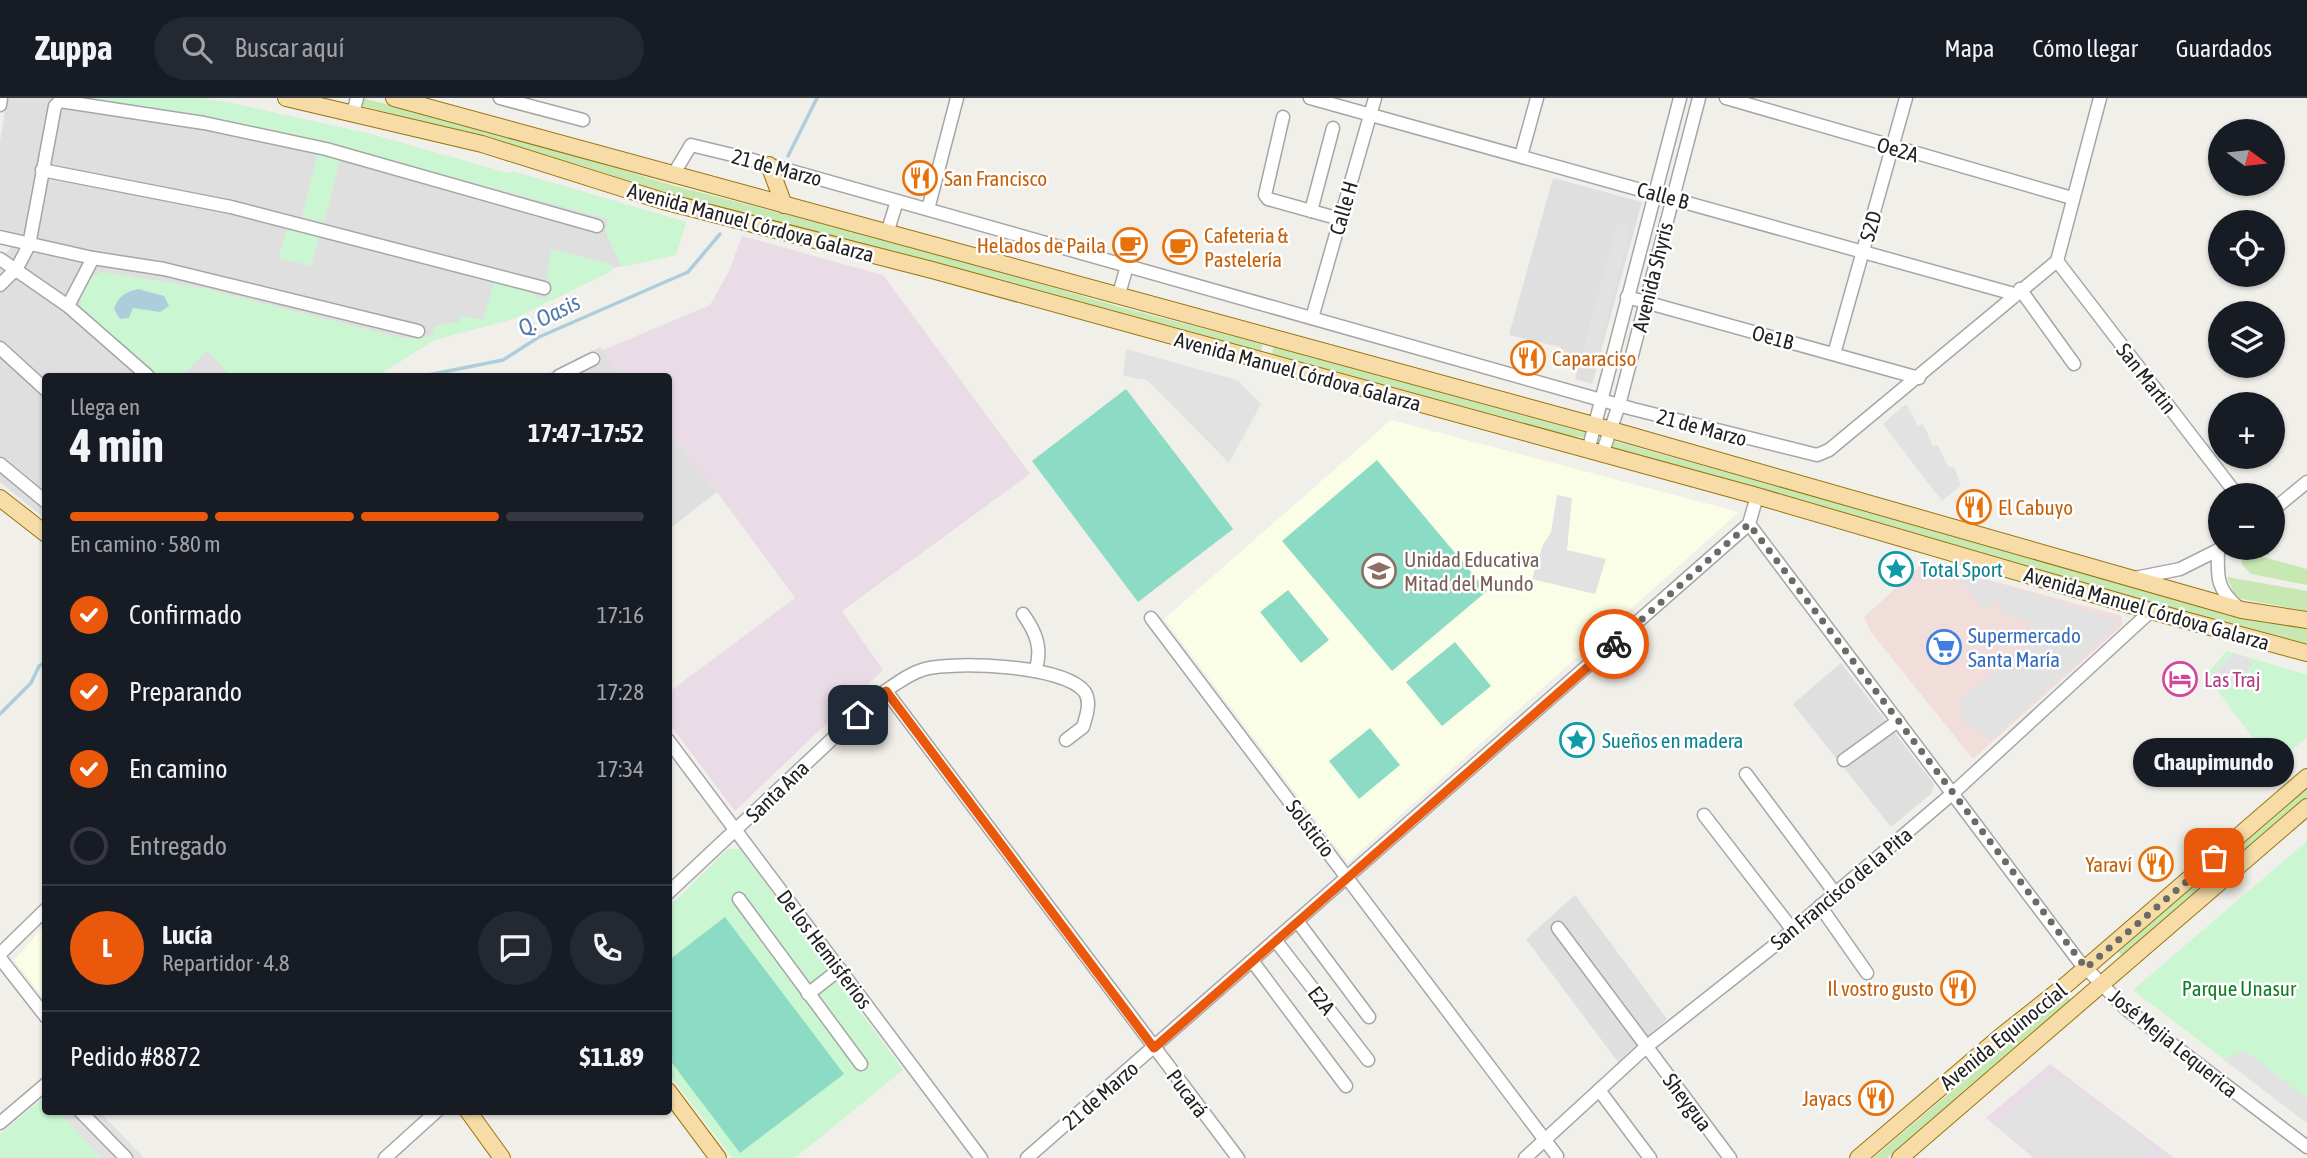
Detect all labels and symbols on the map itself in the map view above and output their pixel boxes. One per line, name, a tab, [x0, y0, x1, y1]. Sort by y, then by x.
north arrow	[2208, 119, 2286, 196]
street label: Oe2A	[1875, 132, 1922, 167]
street label: 21 de Marzo	[729, 143, 825, 191]
restaurant icon: San Francisco	[901, 159, 939, 197]
place label: San Francisco	[944, 166, 1047, 190]
street label: Calle B	[1635, 177, 1692, 213]
street label: Avenida Manuel Córdova Galarza	[625, 178, 877, 266]
street label: Calle H	[1324, 178, 1362, 238]
street label: S2D	[1854, 208, 1886, 244]
street label: Avenida Shyris	[1627, 220, 1677, 334]
place label: Cafeteria & Pastelería	[1204, 223, 1289, 271]
cafe icon: Helados de Paila	[1111, 226, 1149, 264]
cafe icon: Cafeteria & Pastelería	[1161, 228, 1199, 266]
place label: Helados de Paila	[977, 233, 1106, 257]
water label: Q. Oasis	[514, 289, 584, 341]
street label: Oe1B	[1750, 320, 1796, 354]
street label: Avenida Manuel Córdova Galarza	[1172, 327, 1424, 415]
street label: San Martin	[2112, 338, 2182, 418]
restaurant icon: Caparaciso	[1509, 339, 1547, 377]
place label: Caparaciso	[1552, 346, 1636, 370]
street label: 21 de Marzo	[1654, 403, 1750, 451]
restaurant icon: El Cabuyo	[1955, 488, 1993, 526]
place label: El Cabuyo	[1998, 495, 2073, 519]
place label: Unidad Educativa Mitad del Mundo	[1404, 547, 1540, 595]
place icon: Total Sport	[1877, 550, 1915, 588]
school or university icon: Unidad Educativa Mitad del Mundo	[1360, 552, 1398, 590]
place label: Total Sport	[1920, 557, 2003, 581]
street label: Avenida Manuel Córdova Galarza	[2022, 561, 2272, 655]
courier	[1579, 609, 1649, 679]
place label: Supermercado Santa María	[1968, 623, 2081, 671]
supermarket icon: Supermercado Santa María	[1925, 628, 1963, 666]
hotel icon: Las Traj	[2161, 660, 2199, 698]
place label: Las Traj	[2204, 667, 2261, 691]
pin	[828, 685, 888, 745]
place icon: Sueños en madera	[1558, 721, 1596, 759]
place label: Sueños en madera	[1602, 728, 1743, 752]
callout: Chaupimundo	[2134, 739, 2294, 788]
street label: Santa Ana	[741, 755, 813, 827]
street label: Solsticio	[1282, 795, 1340, 861]
street label: San Francisco de la Pita	[1765, 822, 1917, 954]
pin	[2184, 828, 2244, 888]
restaurant icon: Yaraví	[2137, 845, 2175, 883]
place label: Yaraví	[2085, 852, 2132, 876]
street label: De los Hemisferios	[773, 885, 877, 1013]
restaurant icon: Il vostro gusto	[1939, 969, 1977, 1007]
place label: Il vostro gusto	[1827, 976, 1934, 1000]
park label: Parque Unasur	[2182, 976, 2297, 1000]
street label: Avenida Equinoccial	[1935, 977, 2071, 1094]
street label: E2A	[1304, 981, 1341, 1019]
street label: José Mejia Lequerica	[2105, 984, 2243, 1102]
street label: 21 de Marzo	[1057, 1056, 1143, 1134]
street label: Pucará	[1162, 1064, 1214, 1122]
street label: Sheygua	[1659, 1068, 1717, 1136]
restaurant icon: Jayacs	[1857, 1079, 1895, 1117]
place label: Jayacs	[1802, 1086, 1852, 1110]

